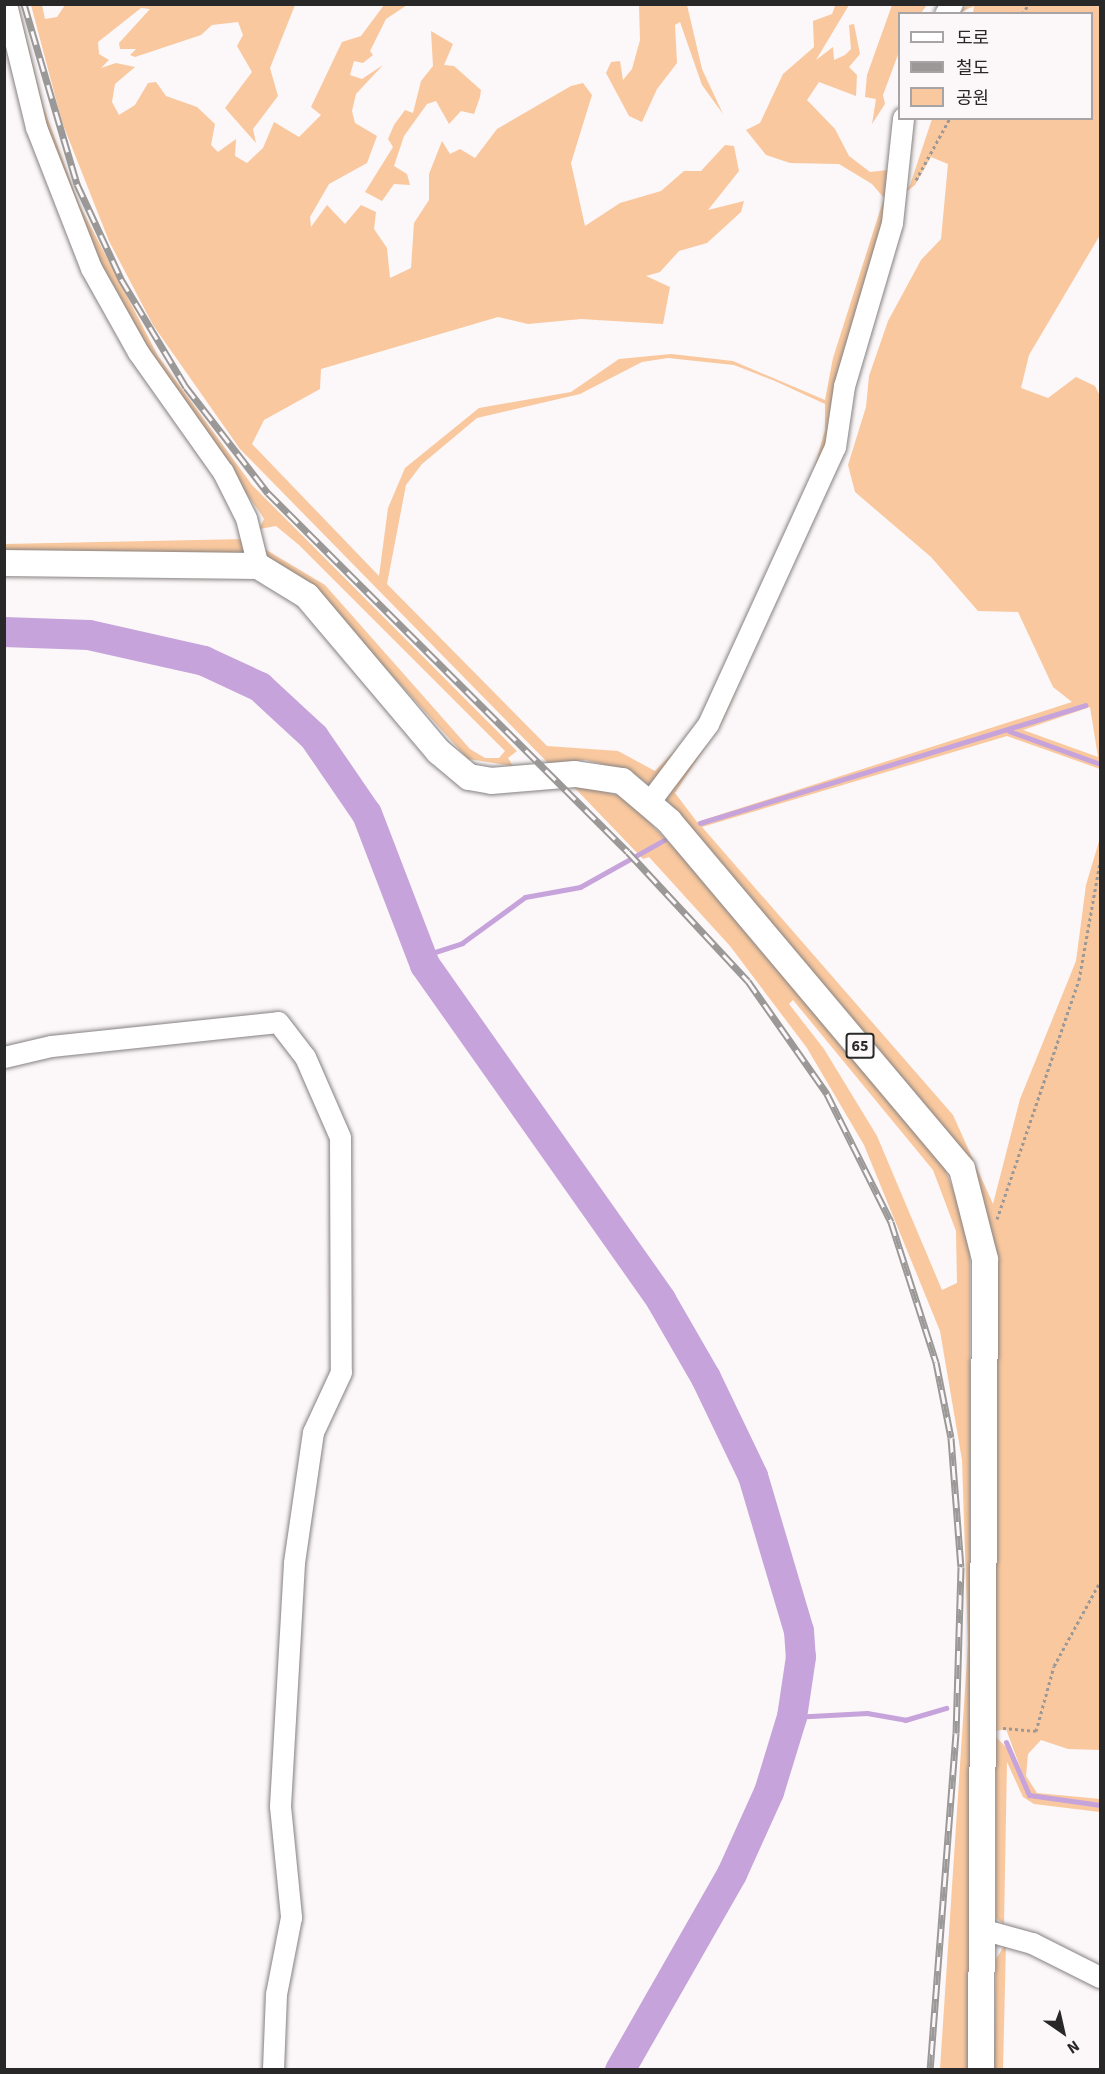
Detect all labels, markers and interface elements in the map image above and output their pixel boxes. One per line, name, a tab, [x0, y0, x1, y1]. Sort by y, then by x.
legend	[898, 12, 1093, 120]
text: 도로	[956, 26, 989, 51]
text: 철도	[956, 56, 989, 81]
text: 공원	[956, 86, 989, 111]
road number: 65	[845, 1033, 875, 1059]
north arrow	[1033, 2002, 1093, 2062]
text: N	[1063, 2035, 1084, 2059]

